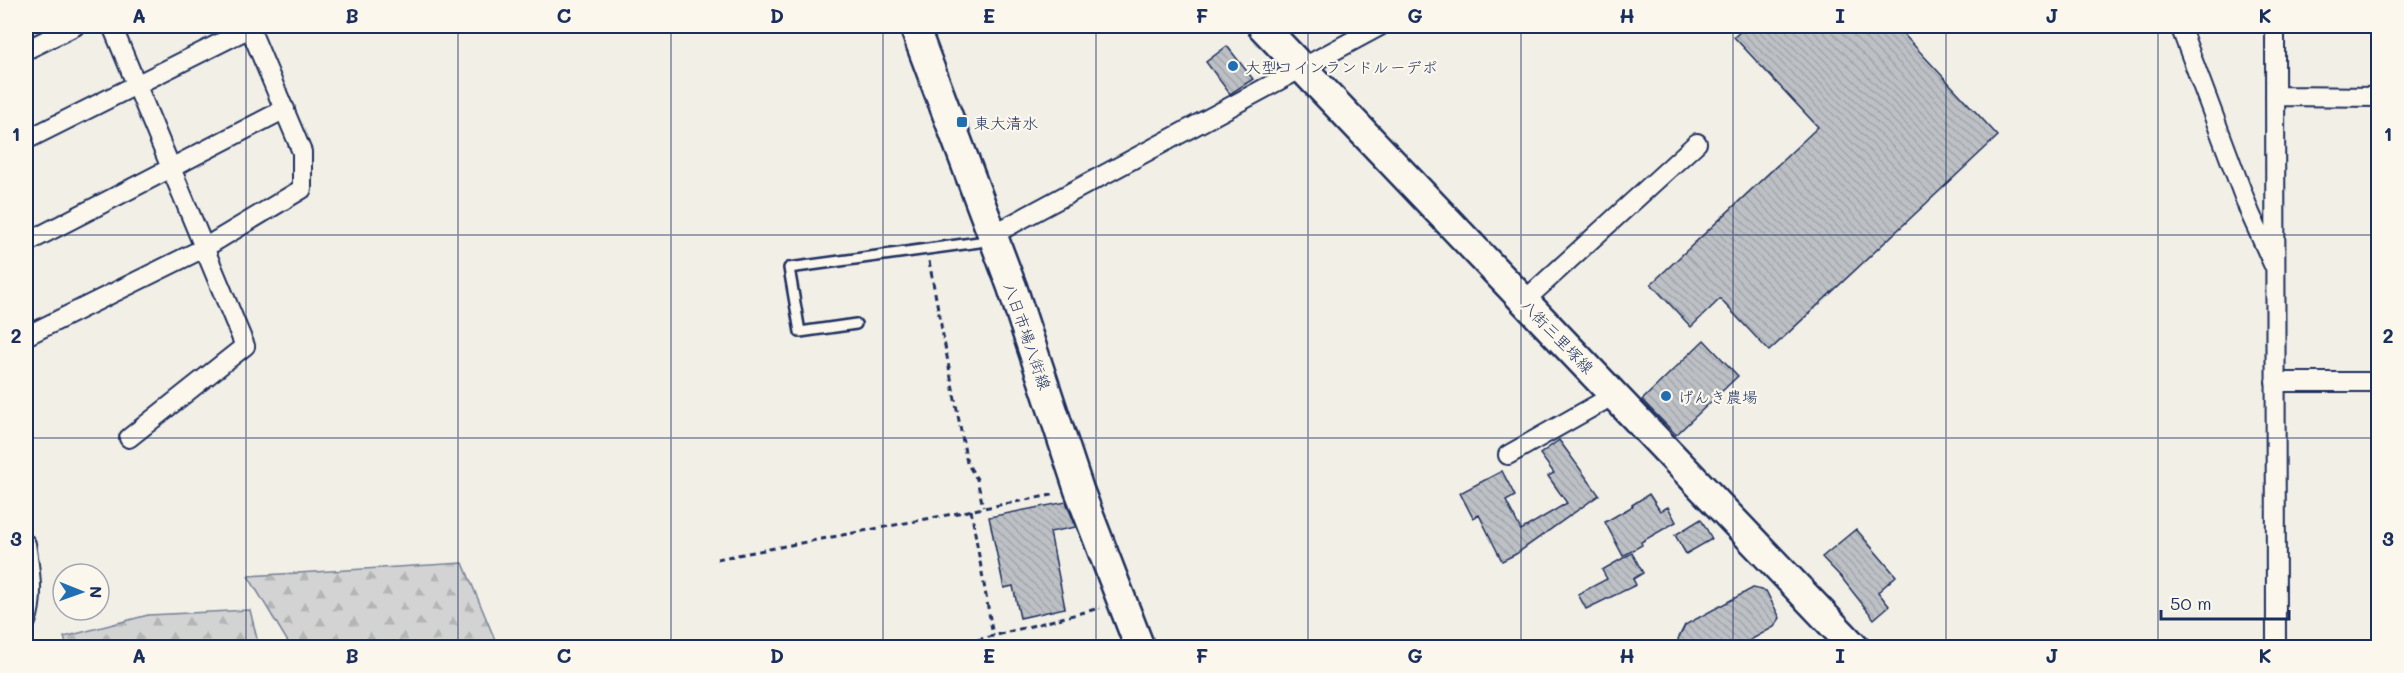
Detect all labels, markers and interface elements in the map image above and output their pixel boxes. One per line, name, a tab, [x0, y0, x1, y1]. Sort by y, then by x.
text: A	[132, 2, 146, 28]
text: B	[345, 2, 359, 28]
text: C	[557, 2, 572, 28]
text: D	[770, 2, 784, 28]
text: E	[983, 2, 995, 28]
text: F	[1196, 2, 1209, 28]
text: G	[1407, 2, 1423, 28]
text: H	[1619, 2, 1635, 28]
text: I	[1835, 2, 1845, 28]
text: J	[2045, 2, 2059, 28]
text: K	[2258, 2, 2272, 28]
place label: 大型コインランドルーデポ	[1245, 56, 1438, 77]
marker: 大型コインランドルーデポ	[1226, 59, 1240, 73]
place label: 東大清水	[974, 112, 1038, 133]
marker: 東大清水	[955, 115, 969, 129]
text: 1	[12, 120, 20, 146]
text: 1	[2384, 120, 2392, 146]
street label: 八日市場八街線	[1000, 280, 1056, 392]
street label: 八街三里塚線	[1517, 294, 1599, 378]
text: 2	[10, 322, 22, 348]
text: 2	[2382, 322, 2394, 348]
place label: げんき農場	[1678, 386, 1758, 407]
marker: げんき農場	[1659, 389, 1673, 403]
text: 3	[10, 525, 22, 551]
text: 3	[2382, 525, 2394, 551]
north arrow	[51, 562, 111, 622]
scale bar	[2161, 583, 2288, 621]
text: N	[86, 586, 107, 599]
text: 50 m	[2170, 591, 2212, 615]
text: A	[132, 642, 146, 668]
text: B	[345, 642, 359, 668]
text: C	[557, 642, 572, 668]
text: D	[770, 642, 784, 668]
text: E	[983, 642, 995, 668]
text: F	[1196, 642, 1209, 668]
text: G	[1407, 642, 1423, 668]
text: H	[1619, 642, 1635, 668]
text: I	[1835, 642, 1845, 668]
text: J	[2045, 642, 2059, 668]
text: K	[2258, 642, 2272, 668]

